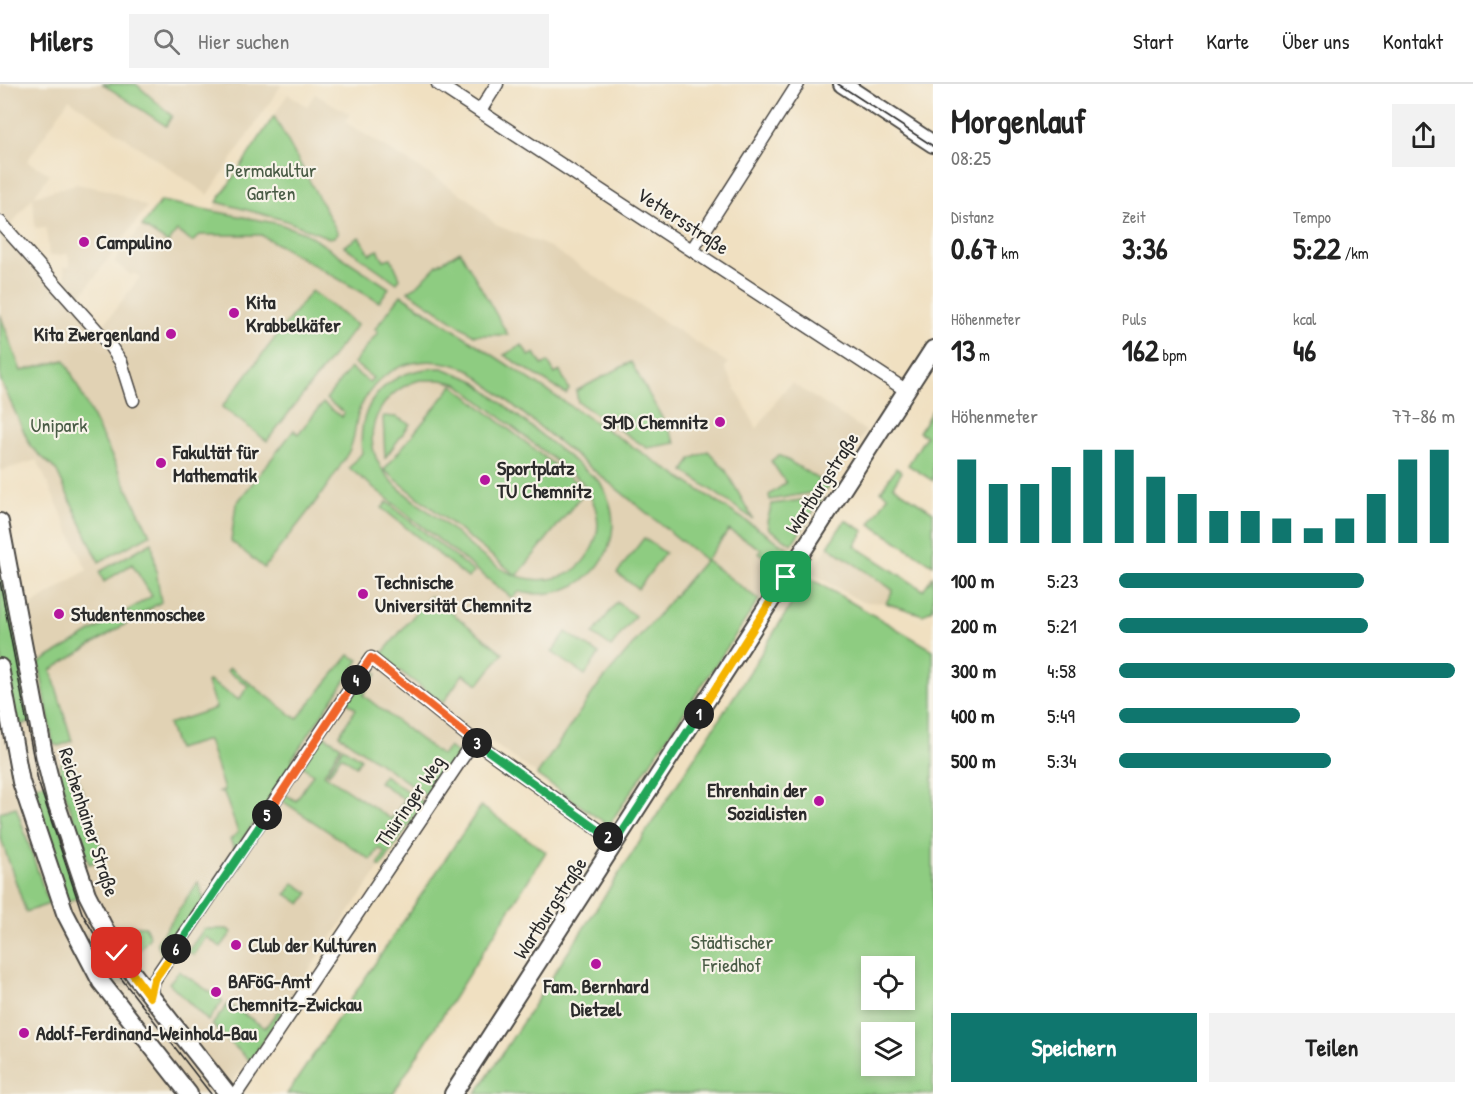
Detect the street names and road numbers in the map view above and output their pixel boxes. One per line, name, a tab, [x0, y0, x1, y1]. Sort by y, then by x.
street label: Vettersstraße	[632, 181, 735, 261]
street label: Wartburgstraße	[779, 427, 865, 539]
street label: Reichenhainer Straße	[53, 744, 126, 900]
street label: Thüringer Weg	[369, 749, 450, 852]
street label: Wartburgstraße	[507, 852, 593, 964]

